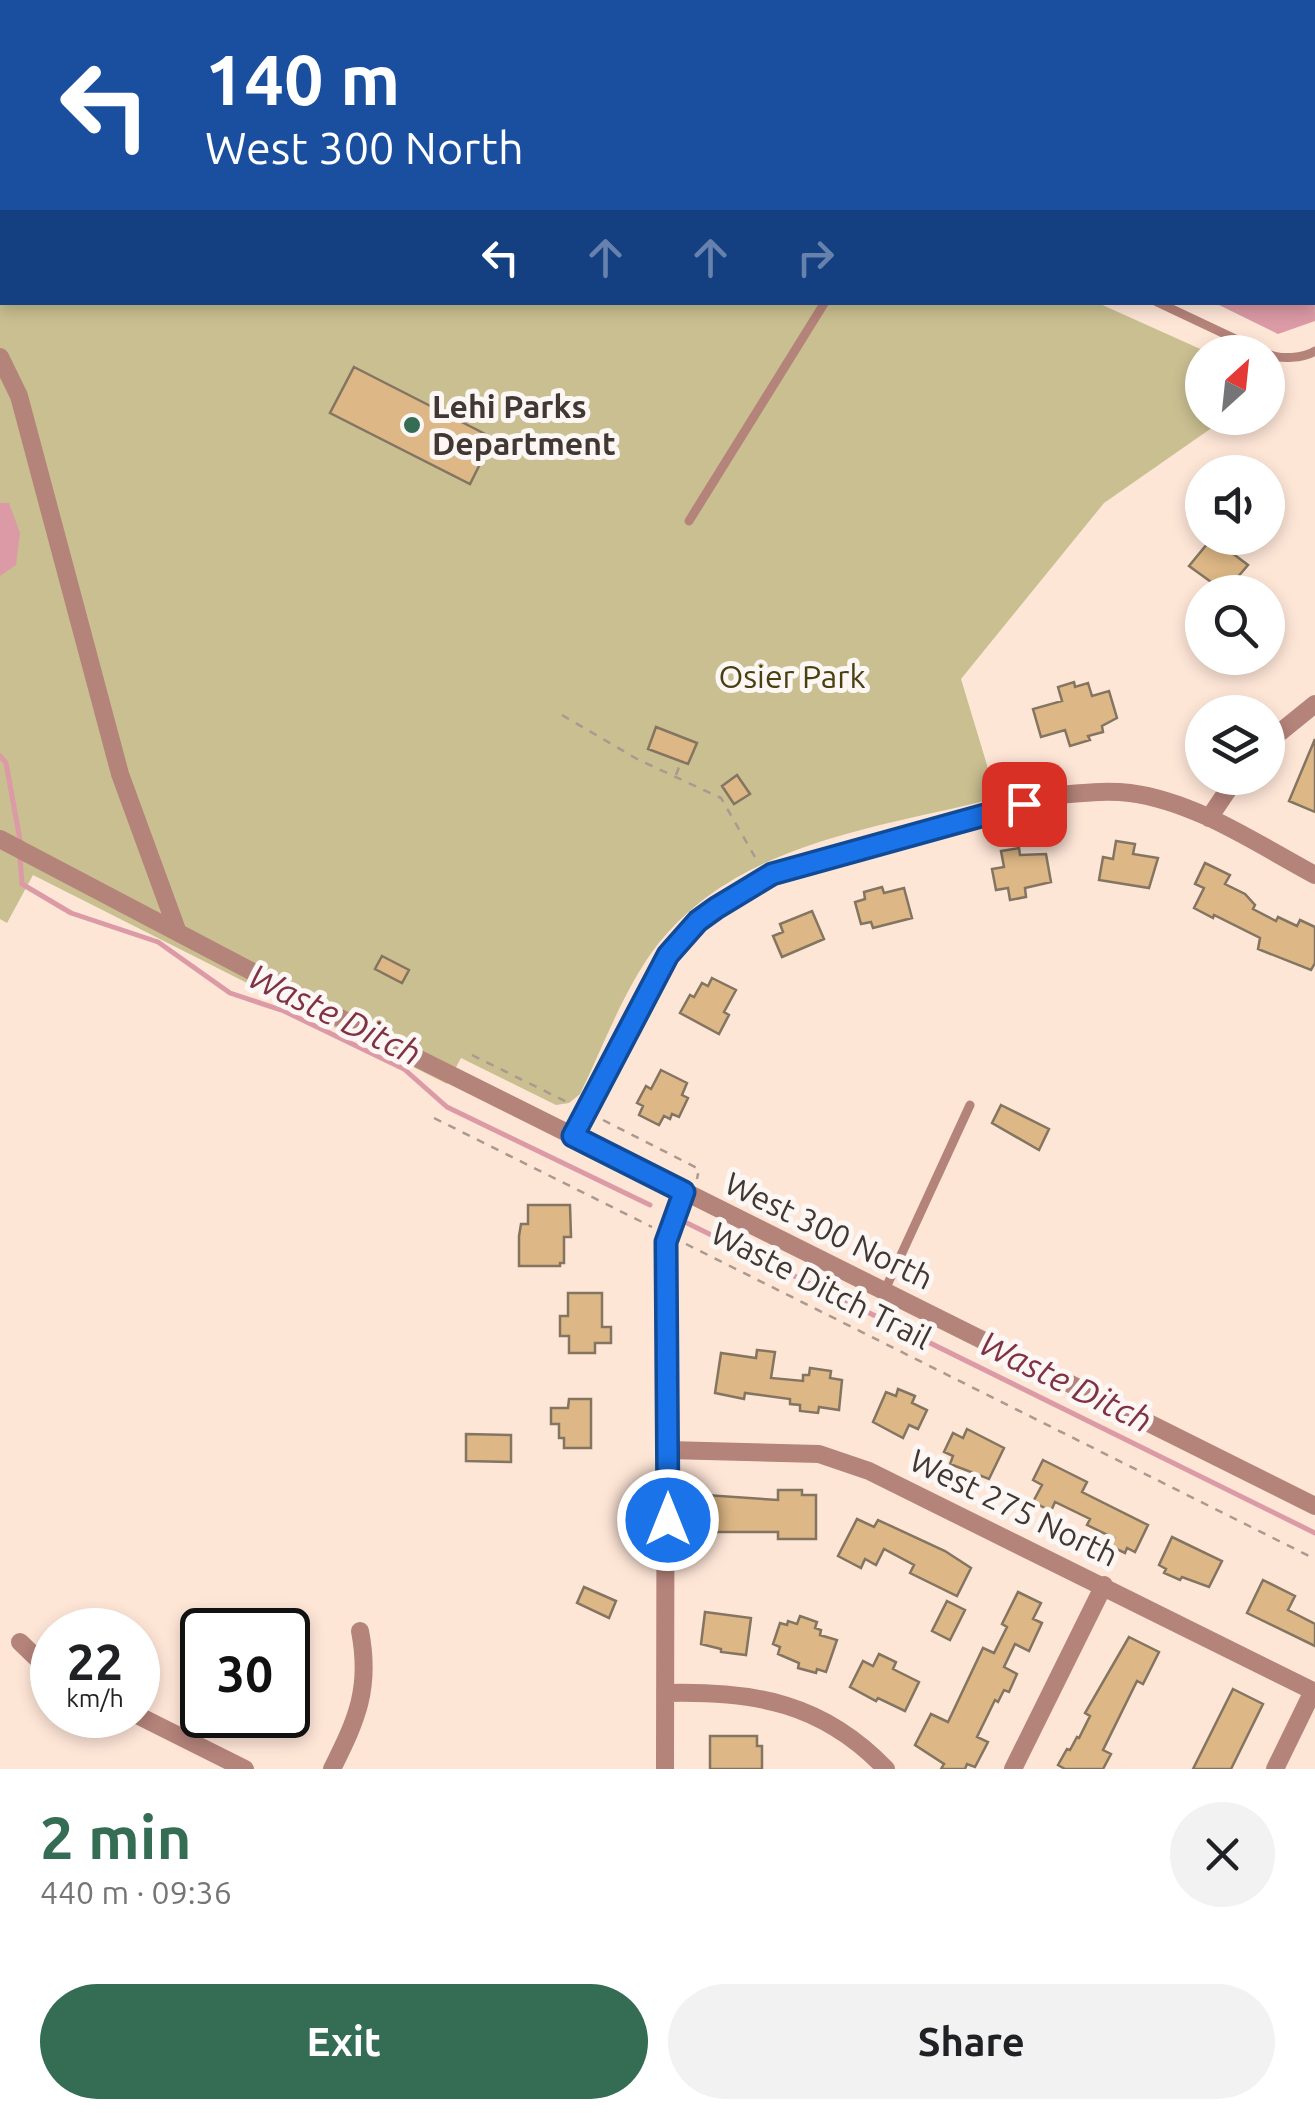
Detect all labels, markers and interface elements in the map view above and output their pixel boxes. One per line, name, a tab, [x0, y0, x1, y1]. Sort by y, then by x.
icon: left	[40, 40, 170, 170]
text: 140 m	[205, 40, 400, 118]
text: West 300 North	[205, 122, 524, 173]
icon: left	[473, 230, 528, 285]
icon: ahead	[578, 230, 633, 285]
icon: ahead	[683, 230, 738, 285]
icon: right	[788, 230, 843, 285]
north arrow	[1185, 335, 1285, 435]
map controls	[1185, 335, 1285, 795]
place label: Lehi Parks Department	[432, 388, 616, 461]
marker: Lehi Parks Department	[401, 414, 423, 436]
button: sound	[1185, 455, 1285, 555]
button: search	[1185, 575, 1285, 675]
park label: Osier Park	[718, 658, 866, 694]
button: layers	[1185, 695, 1285, 795]
pin	[982, 762, 1067, 847]
icon: arrive	[997, 777, 1052, 832]
water label: Waste Ditch	[243, 955, 428, 1073]
street label: West 300 North	[720, 1164, 939, 1296]
street label: Waste Ditch Trail	[706, 1214, 937, 1356]
water label: Waste Ditch	[974, 1322, 1159, 1440]
street label: West 275 North	[905, 1441, 1124, 1573]
position arrow	[616, 1468, 720, 1572]
speed limit sign: 30	[180, 1608, 310, 1738]
text: 22	[67, 1633, 123, 1689]
text: km/h	[66, 1684, 124, 1712]
button: close	[1170, 1802, 1275, 1907]
text: 2 min	[40, 1803, 192, 1870]
text: 440 m · 09:36	[40, 1874, 232, 1910]
button: Exit	[40, 1984, 648, 2099]
button: Share	[668, 1984, 1275, 2099]

